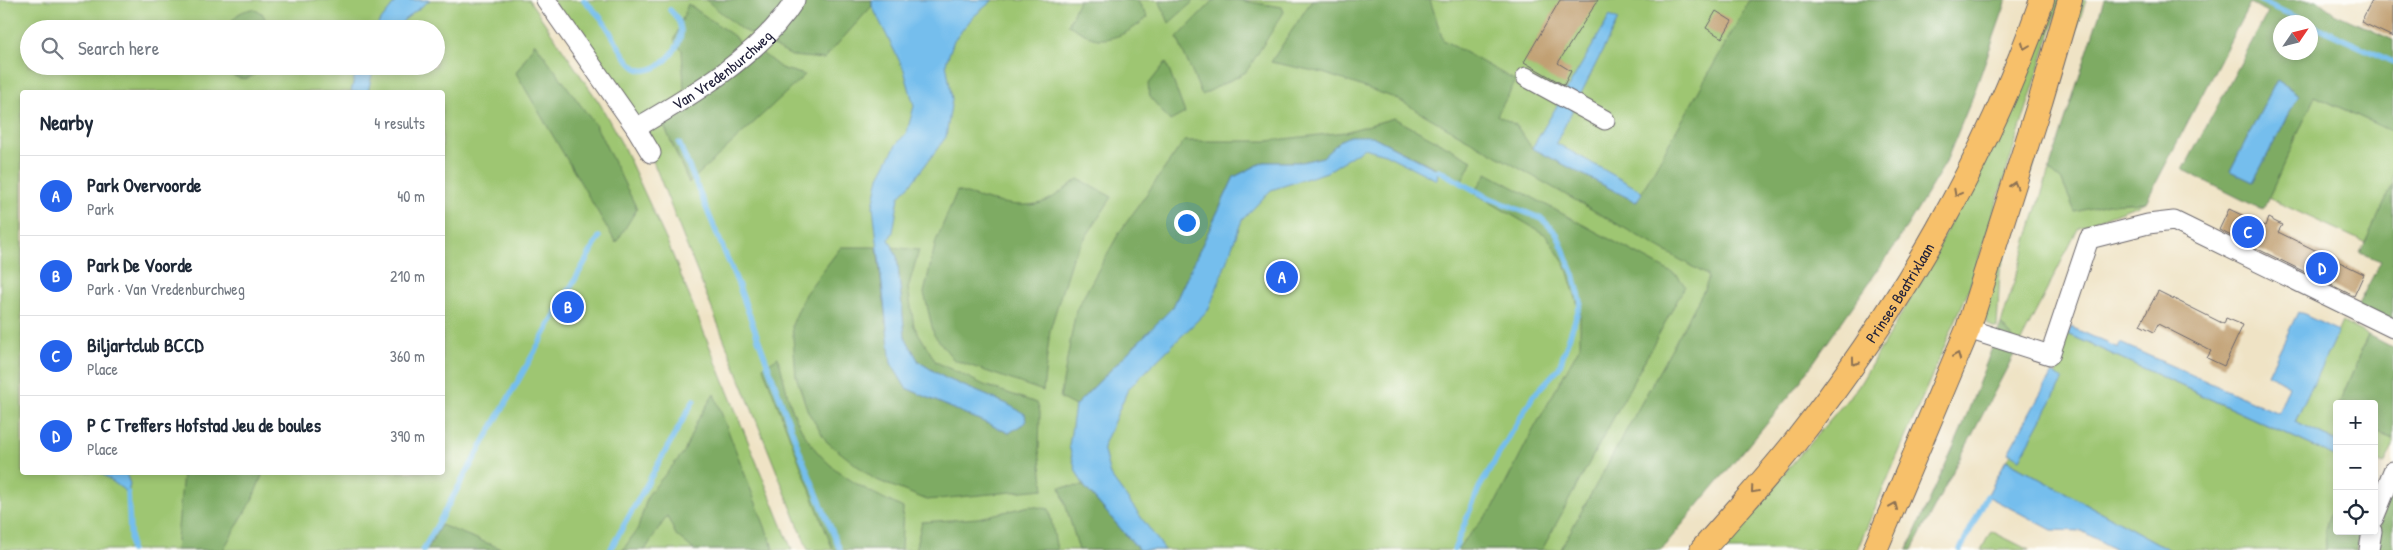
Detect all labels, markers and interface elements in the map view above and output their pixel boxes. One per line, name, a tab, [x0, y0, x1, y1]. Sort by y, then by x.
north arrow	[2273, 15, 2318, 60]
search box	[20, 20, 445, 75]
street label: Van Vredenburchweg	[668, 25, 777, 115]
icon: search	[38, 34, 66, 62]
text: Search here	[78, 35, 159, 61]
one-way arrow	[2021, 41, 2031, 50]
text: Nearby	[40, 108, 93, 137]
text: 4 results	[374, 112, 425, 134]
text: Park Overvoorde	[87, 172, 201, 198]
one-way arrow	[2009, 181, 2019, 190]
text: A	[52, 185, 60, 207]
text: 40 m	[397, 185, 425, 207]
one-way arrow	[1953, 188, 1963, 197]
text: Park	[87, 198, 114, 220]
your location	[1174, 210, 1200, 236]
pin: C	[2232, 213, 2264, 251]
street label: Prinses Beatrixlaan	[1860, 239, 1939, 347]
pin: D	[2306, 249, 2338, 287]
text: Park De Voorde	[87, 252, 192, 278]
pin: A	[1266, 258, 1298, 296]
text: B	[52, 265, 60, 287]
text: 210 m	[390, 265, 425, 287]
text: Park · Van Vredenburchweg	[87, 278, 245, 300]
pin: B	[552, 288, 584, 326]
text: Biljartclub BCCD	[87, 332, 203, 358]
text: C	[52, 345, 60, 367]
text: 360 m	[390, 345, 425, 367]
one-way arrow	[1951, 352, 1961, 360]
one-way arrow	[1852, 356, 1860, 365]
text: Place	[87, 358, 118, 380]
map controls	[2333, 400, 2378, 535]
button: +	[2333, 400, 2378, 445]
text: P C Treffers Hofstad Jeu de boules	[87, 412, 321, 438]
text: D	[52, 425, 60, 447]
text: 390 m	[390, 425, 425, 447]
text: Place	[87, 438, 118, 460]
button: −	[2333, 445, 2378, 490]
one-way arrow	[1751, 484, 1760, 493]
button: locate	[2333, 490, 2378, 535]
one-way arrow	[1889, 502, 1899, 510]

